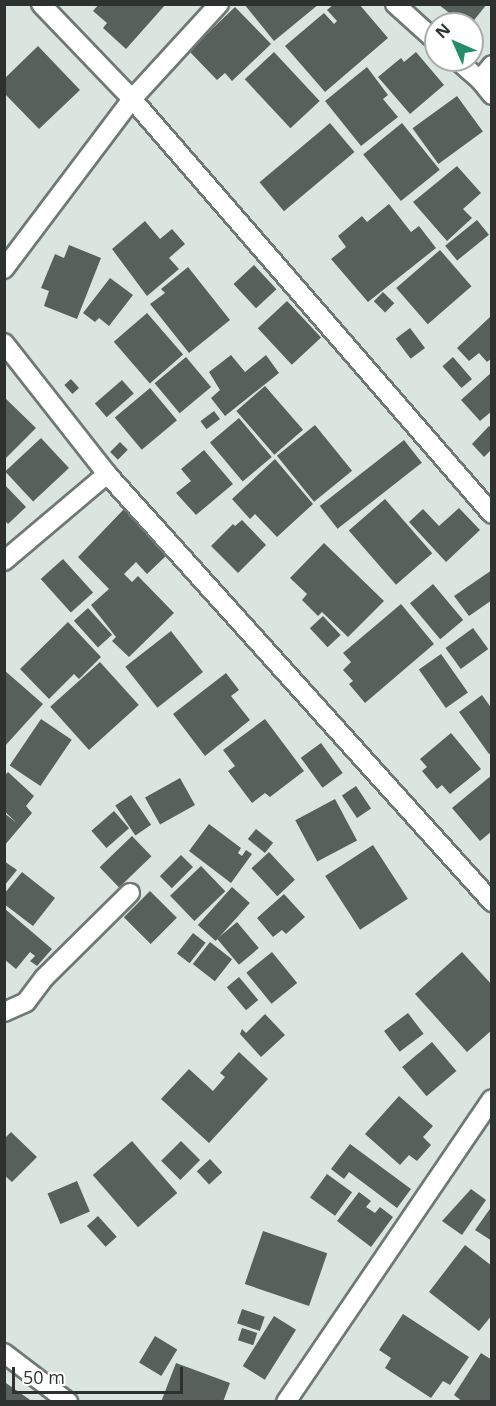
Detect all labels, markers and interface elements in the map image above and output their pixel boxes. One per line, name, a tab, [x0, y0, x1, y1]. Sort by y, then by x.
north arrow	[424, 12, 484, 72]
text: N	[430, 18, 455, 43]
scale bar	[15, 1355, 186, 1393]
text: 50 m	[23, 1365, 65, 1389]

